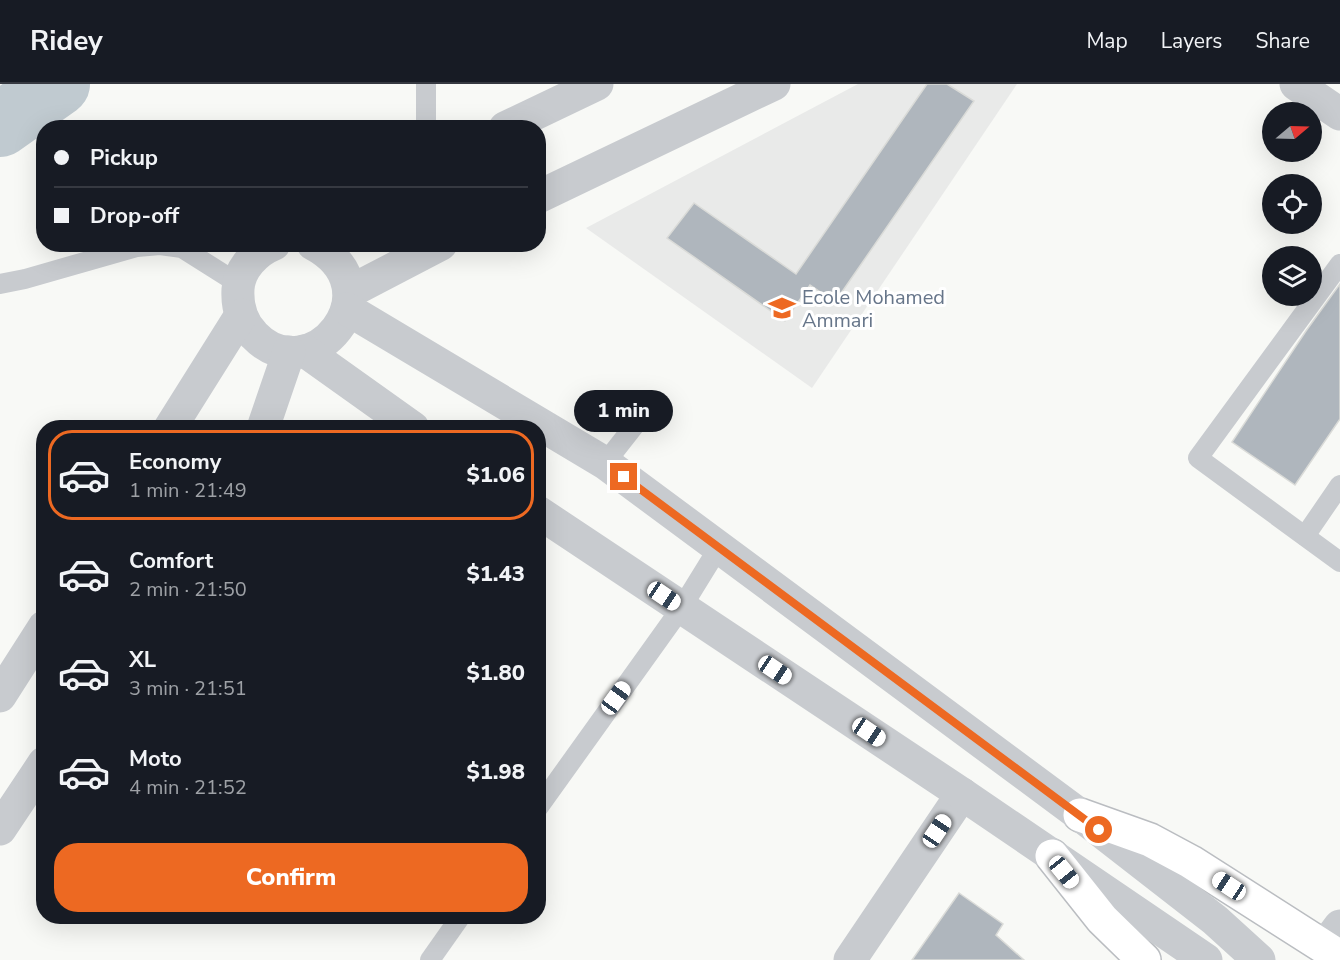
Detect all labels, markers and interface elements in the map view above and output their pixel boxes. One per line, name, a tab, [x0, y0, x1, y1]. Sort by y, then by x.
text: Ridey	[30, 22, 103, 60]
text: Map	[1086, 27, 1128, 55]
text: Layers	[1161, 27, 1222, 55]
text: Share	[1255, 27, 1310, 55]
north arrow	[1262, 102, 1322, 162]
map controls	[1262, 102, 1322, 306]
text: Pickup	[90, 143, 158, 173]
button: locate	[1262, 174, 1322, 234]
text: Drop-off	[90, 201, 179, 231]
button: layers	[1262, 246, 1322, 306]
place label: Ecole Mohamed Ammari	[802, 284, 945, 334]
school or university icon: Ecole Mohamed Ammari	[767, 293, 797, 323]
callout: 1 min	[574, 390, 674, 432]
text: 1 min	[597, 397, 650, 424]
text: Economy	[129, 447, 221, 477]
icon: car	[57, 448, 111, 502]
text: $1.06	[466, 460, 525, 490]
route end	[610, 463, 637, 490]
text: 1 min · 21:49	[129, 477, 247, 504]
text: Comfort	[129, 546, 213, 576]
icon: car	[57, 547, 111, 601]
text: $1.43	[466, 559, 525, 589]
text: 2 min · 21:50	[129, 576, 247, 603]
car	[644, 578, 684, 614]
text: XL	[129, 645, 156, 675]
icon: car	[57, 646, 111, 700]
car	[755, 652, 795, 688]
text: $1.80	[466, 658, 525, 688]
text: 3 min · 21:51	[129, 675, 247, 702]
car	[598, 678, 634, 718]
car	[849, 714, 889, 750]
text: Moto	[129, 744, 182, 774]
icon: car	[57, 745, 111, 799]
text: $1.98	[466, 757, 525, 787]
text: 4 min · 21:52	[129, 774, 247, 801]
car	[919, 811, 955, 851]
route start	[1085, 816, 1112, 843]
button: Confirm	[54, 843, 528, 912]
car	[1046, 852, 1082, 892]
car	[1209, 869, 1249, 903]

